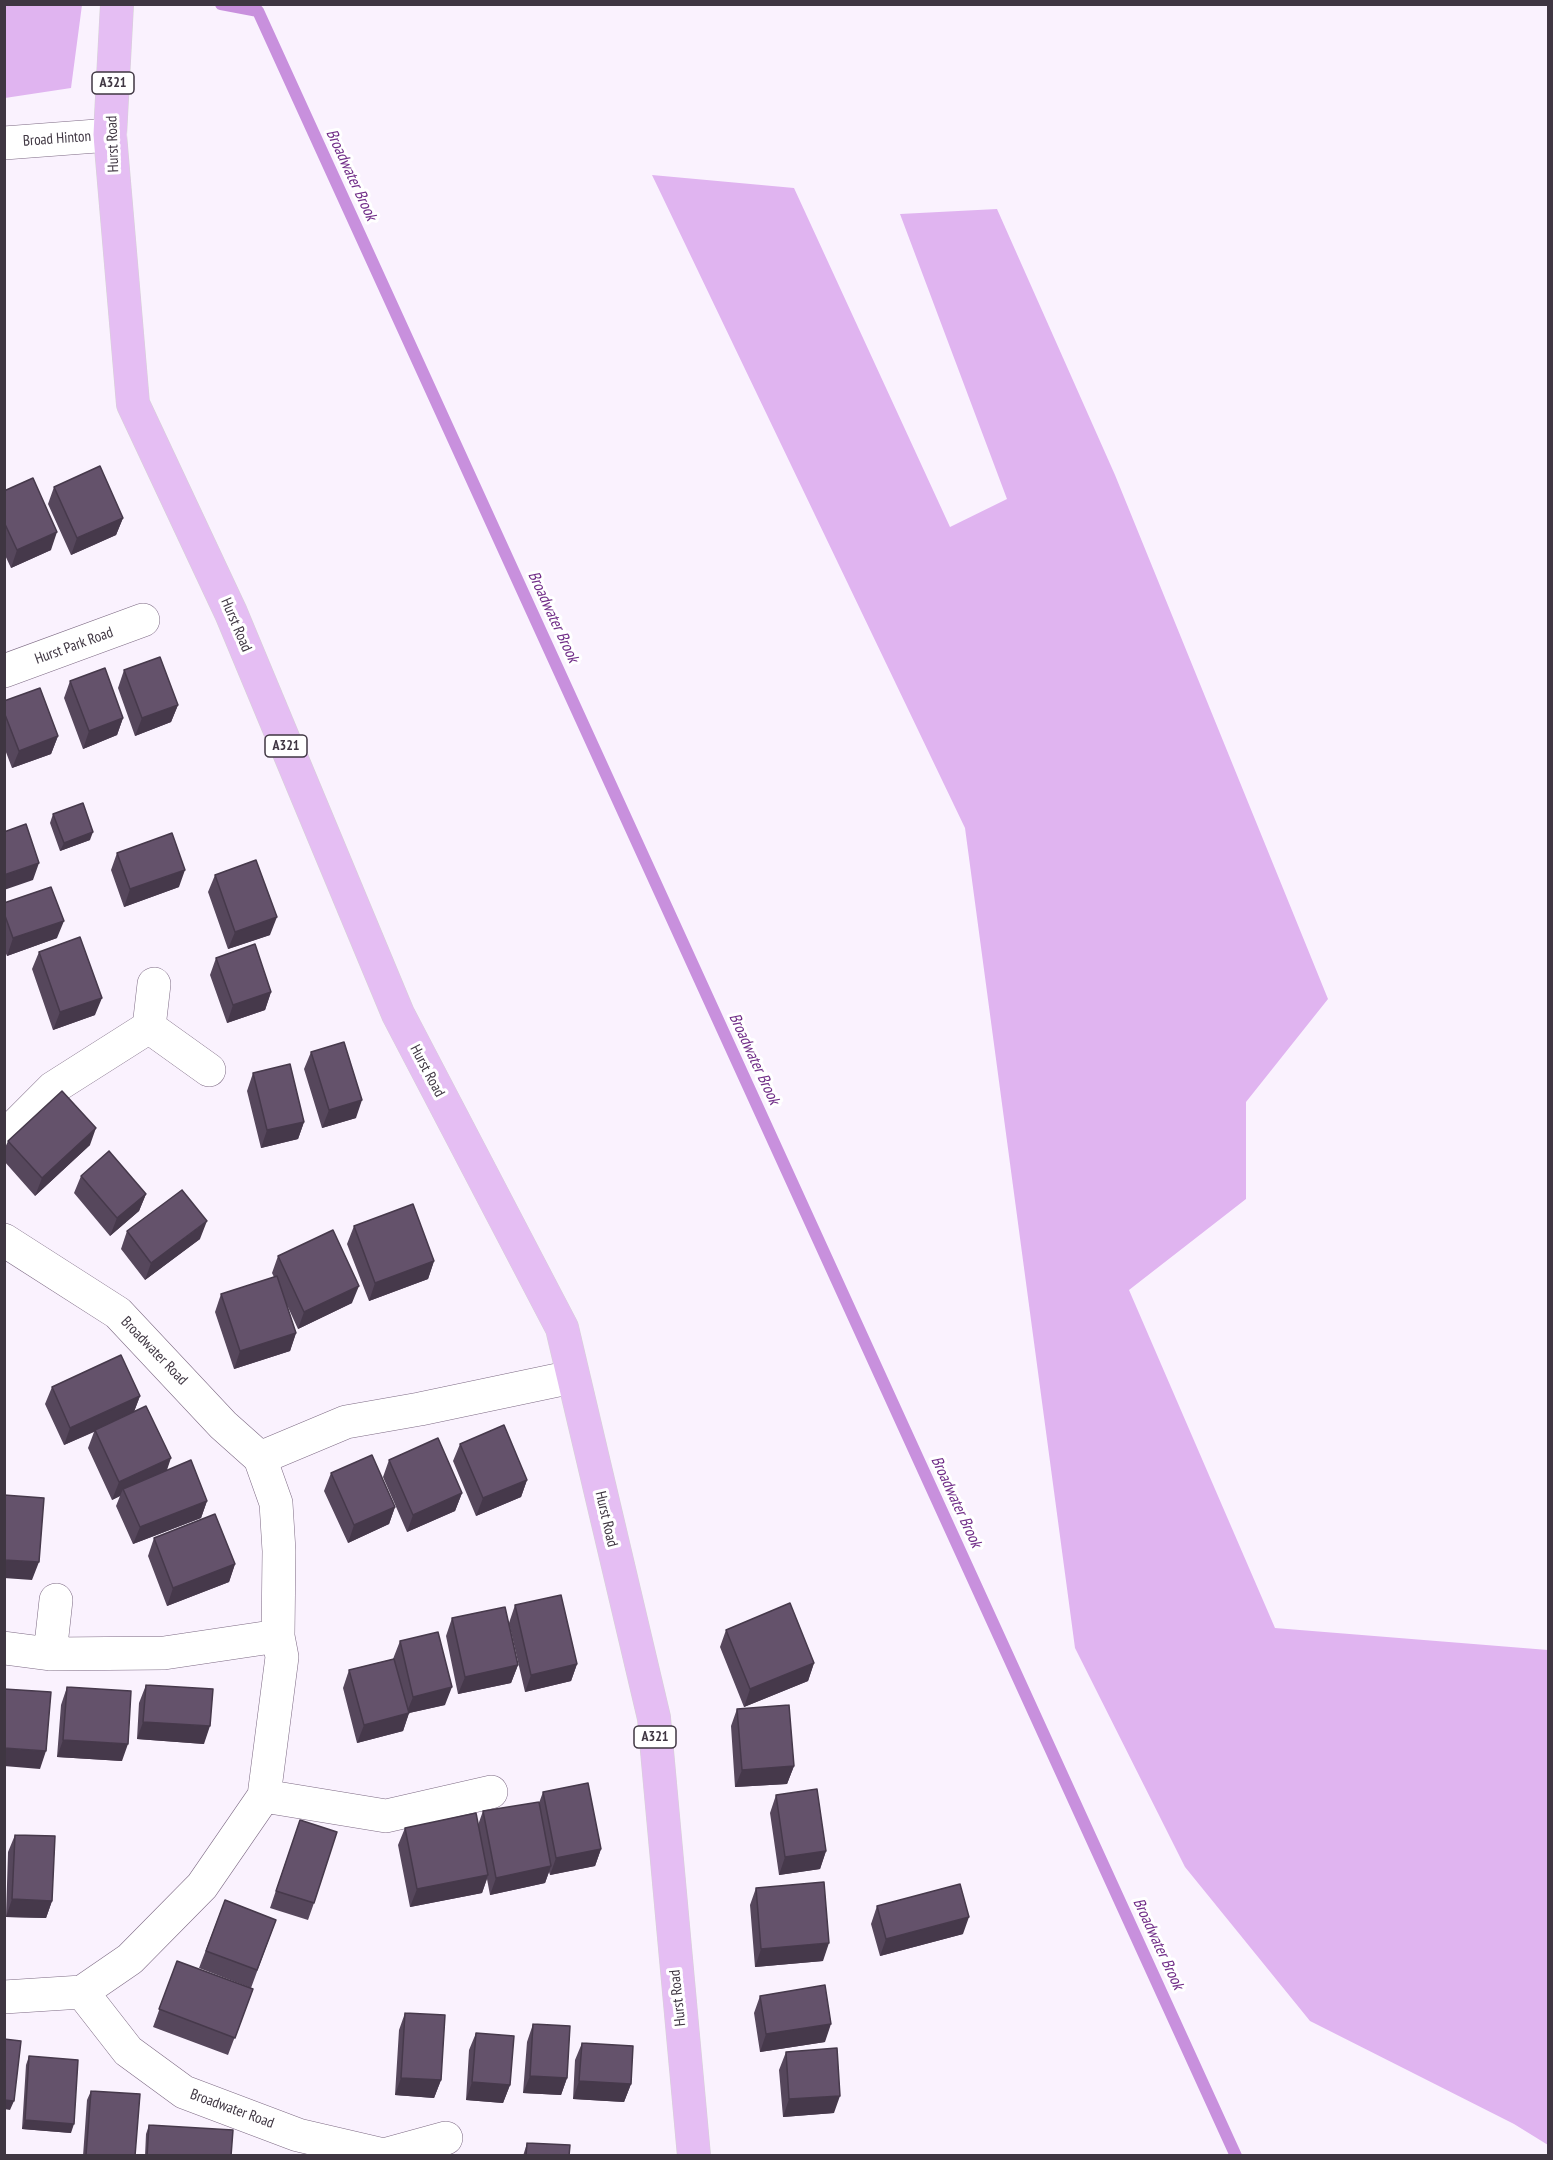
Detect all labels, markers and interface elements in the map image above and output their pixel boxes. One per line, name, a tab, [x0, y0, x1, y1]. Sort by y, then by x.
road number: A321	[92, 72, 134, 94]
street label: Hurst Road	[103, 115, 123, 173]
water label: Broadwater Brook	[321, 126, 381, 224]
street label: Broad Hinton	[22, 128, 92, 150]
water label: Broadwater Brook	[523, 568, 583, 666]
street label: Hurst Road	[217, 595, 255, 655]
street label: Hurst Park Road	[32, 624, 116, 668]
road number: A321	[265, 735, 307, 757]
water label: Broadwater Brook	[724, 1010, 784, 1108]
street label: Hurst Road	[406, 1042, 448, 1100]
street label: Broadwater Road	[117, 1313, 191, 1389]
water label: Broadwater Brook	[926, 1453, 986, 1551]
street label: Hurst Road	[591, 1489, 621, 1549]
road number: A321	[634, 1726, 676, 1748]
water label: Broadwater Brook	[1128, 1895, 1188, 1993]
street label: Hurst Road	[666, 1969, 690, 2027]
street label: Broadwater Road	[188, 2085, 276, 2133]

